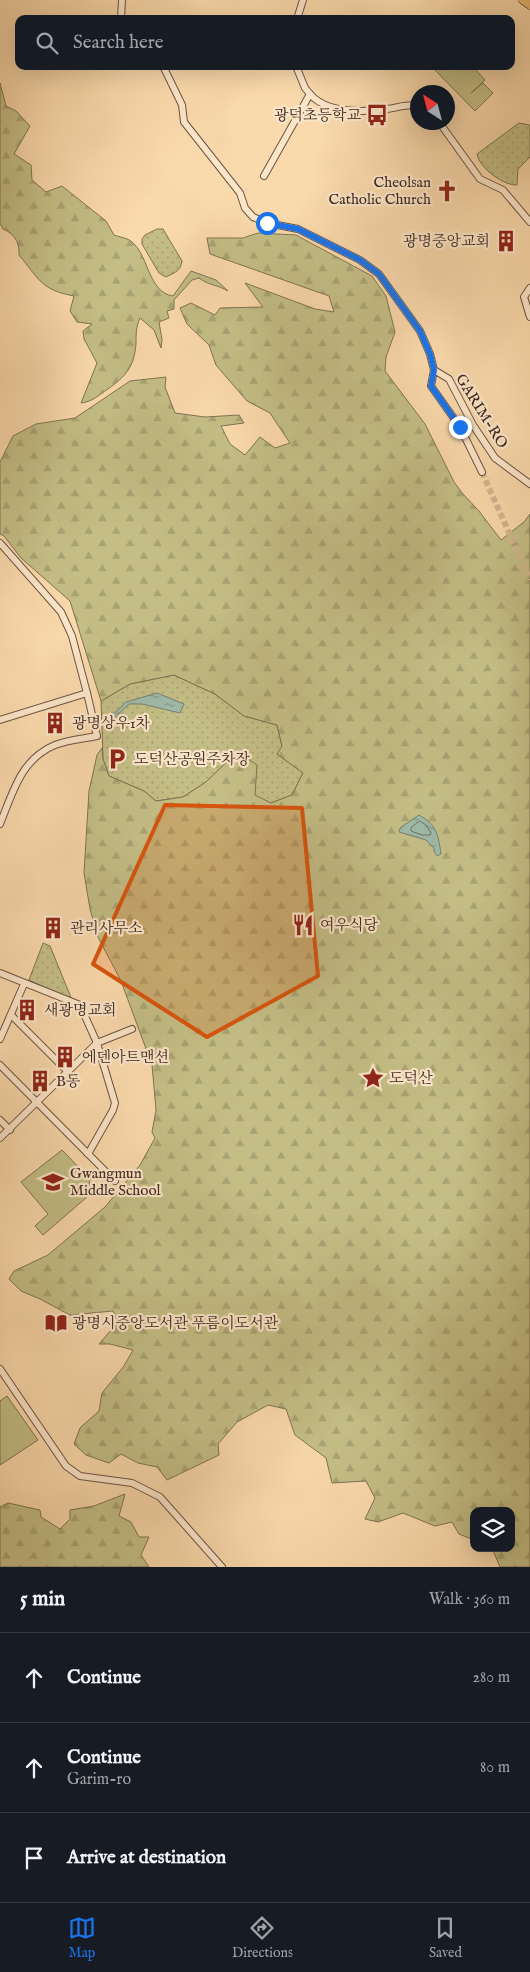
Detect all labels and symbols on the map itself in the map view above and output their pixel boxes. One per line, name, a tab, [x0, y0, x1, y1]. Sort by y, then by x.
north arrow	[410, 85, 455, 130]
bus stop icon: 광덕초등학교	[364, 102, 390, 128]
place label: 광덕초등학교	[274, 106, 361, 125]
place label: Cheolsan Catholic Church	[329, 173, 431, 209]
church icon: Cheolsan Catholic Church	[434, 178, 460, 204]
route start	[256, 212, 279, 235]
building icon: 광명중앙교회	[493, 228, 519, 254]
place label: 광명중앙교회	[403, 232, 490, 251]
street label: GARIM-RO	[451, 370, 512, 452]
route end	[449, 416, 472, 439]
building icon: 광명상우1차	[42, 710, 68, 736]
place label: 광명상우1차	[72, 714, 151, 733]
parking icon: 도덕산공원주차장	[104, 746, 130, 772]
place label: 도덕산공원주차장	[134, 750, 250, 769]
restaurant icon: 여우식당	[290, 912, 316, 938]
building icon: 관리사무소	[40, 915, 66, 941]
place label: 여우식당	[320, 916, 378, 935]
place label: 관리사무소	[70, 919, 143, 938]
building icon: 새광명교회	[14, 997, 40, 1023]
place label: 새광명교회	[44, 1001, 116, 1020]
building icon: 에덴아트맨션	[52, 1044, 78, 1070]
place label: 에덴아트맨션	[82, 1048, 169, 1067]
place icon: 도덕산	[360, 1065, 386, 1091]
building icon: B동	[27, 1068, 53, 1094]
place label: 도덕산	[389, 1069, 433, 1088]
place label: B동	[56, 1072, 81, 1091]
place label: Gwangmun Middle School	[70, 1164, 161, 1200]
school or university icon: Gwangmun Middle School	[40, 1169, 66, 1195]
library icon: 광명시중앙도서관 푸름이도서관	[43, 1310, 69, 1336]
place label: 광명시중앙도서관 푸름이도서관	[72, 1314, 279, 1333]

